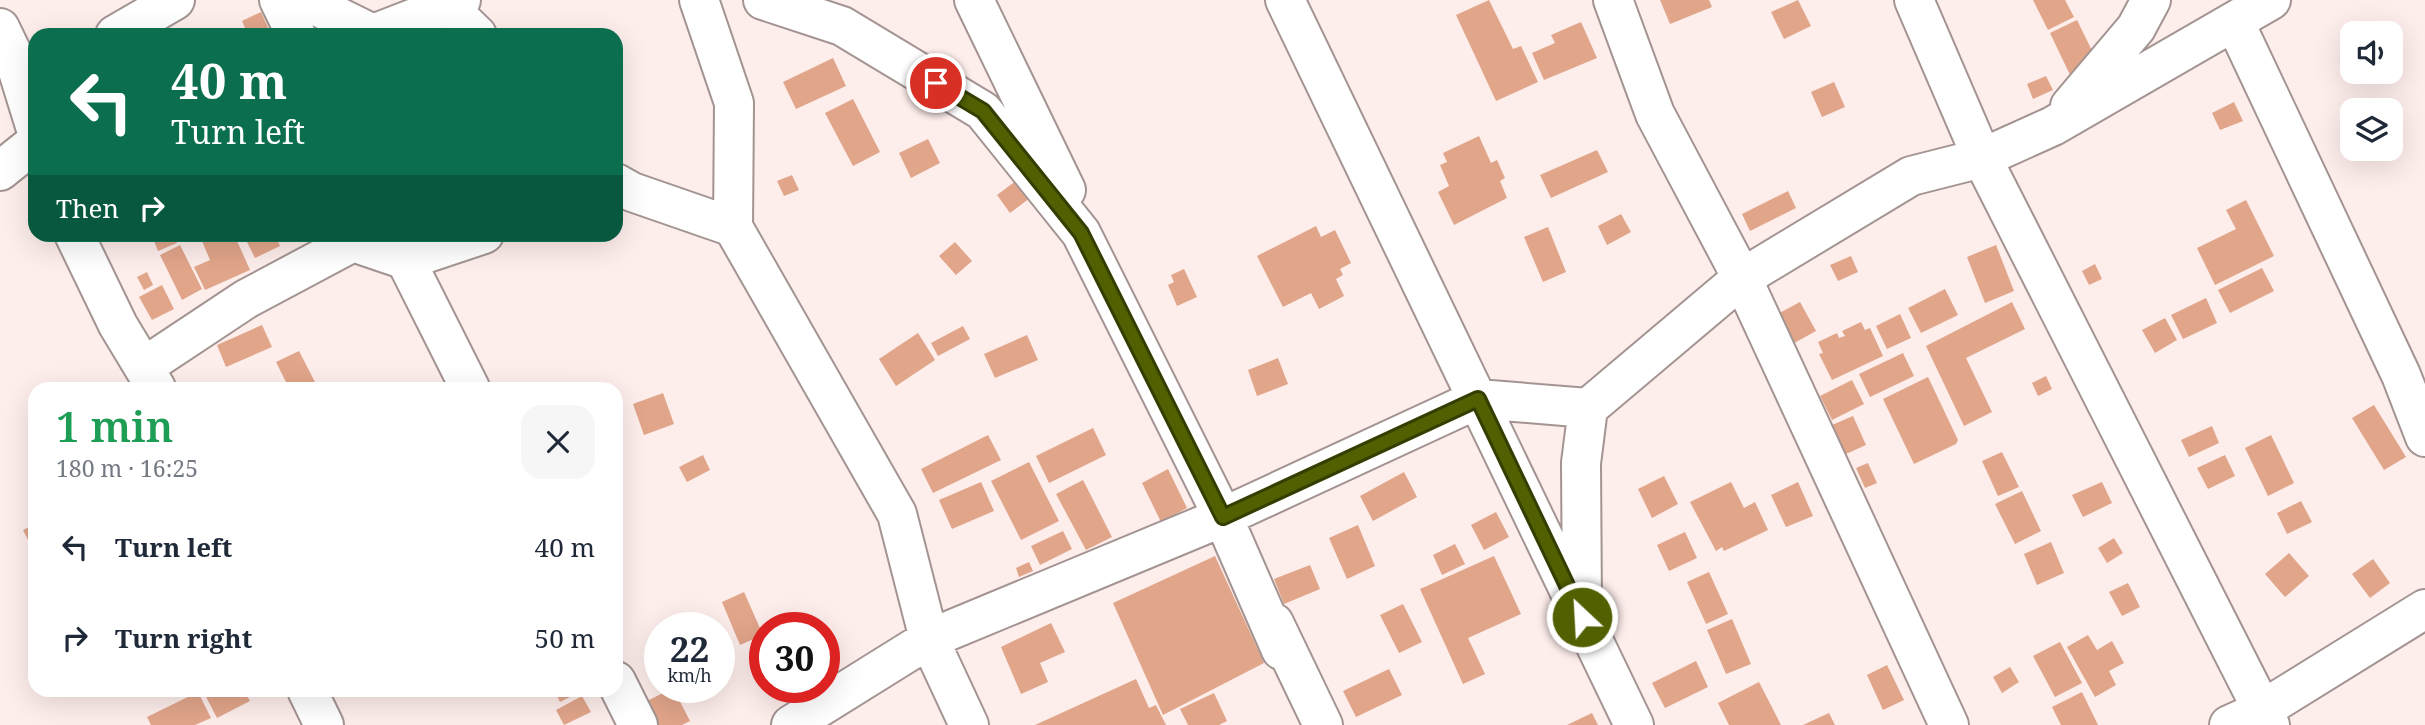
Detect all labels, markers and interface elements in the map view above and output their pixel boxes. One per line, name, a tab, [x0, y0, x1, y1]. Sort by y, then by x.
map controls	[2340, 21, 2403, 161]
button: sound	[2340, 21, 2403, 84]
text: 40 m	[171, 47, 287, 113]
pin	[906, 53, 966, 113]
icon: left	[56, 56, 147, 147]
icon: arrive	[917, 64, 955, 102]
button: layers	[2340, 98, 2403, 161]
text: Turn left	[171, 110, 305, 153]
icon: right	[133, 189, 171, 227]
text: Then	[56, 190, 119, 226]
text: 1 min	[56, 397, 173, 454]
button: close	[521, 405, 595, 479]
text: 180 m · 16:25	[56, 452, 198, 484]
icon: left	[56, 528, 94, 566]
text: Turn left	[115, 529, 232, 565]
text: 40 m	[535, 529, 595, 565]
position arrow	[1545, 580, 1619, 654]
speed limit sign: 30	[749, 612, 840, 703]
icon: right	[56, 619, 94, 657]
text: Turn right	[115, 620, 252, 656]
text: 50 m	[535, 620, 595, 656]
text: 22	[670, 625, 709, 672]
text: km/h	[667, 663, 712, 687]

